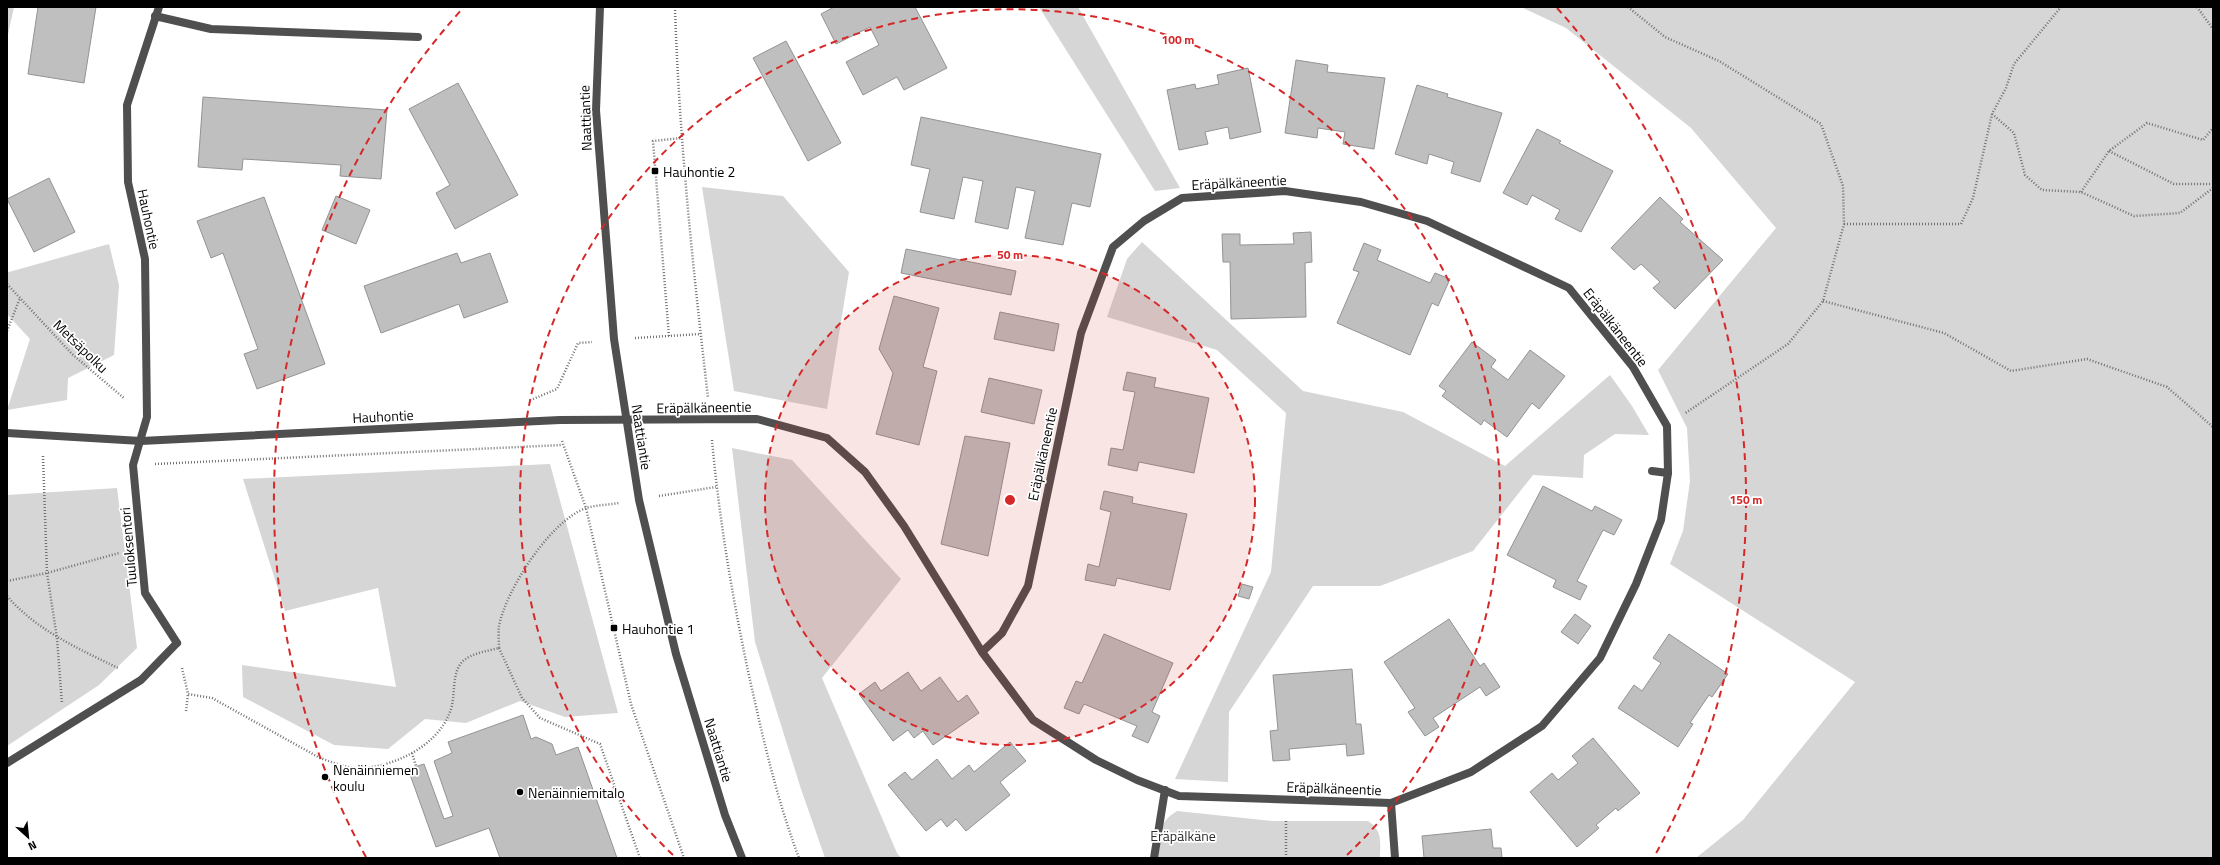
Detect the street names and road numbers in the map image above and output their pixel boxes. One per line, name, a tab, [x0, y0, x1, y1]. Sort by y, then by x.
street label: Naattiantie	[573, 85, 597, 151]
street label: Eräpälkäneentie	[1191, 169, 1287, 195]
street label: Hauhontie	[132, 187, 166, 251]
street label: Eräpälkäneentie	[1578, 283, 1654, 371]
street label: Metsäpolku	[49, 314, 113, 378]
street label: Eräpälkäneentie	[656, 396, 752, 418]
street label: Naattiantie	[626, 403, 658, 471]
street label: Hauhontie	[352, 404, 414, 428]
street label: Eräpälkäneentie	[1022, 405, 1062, 503]
street label: Tuuloksentori	[114, 506, 142, 588]
street label: Naattiantie	[699, 715, 739, 785]
street label: Eräpälkäneentie	[1286, 776, 1382, 800]

